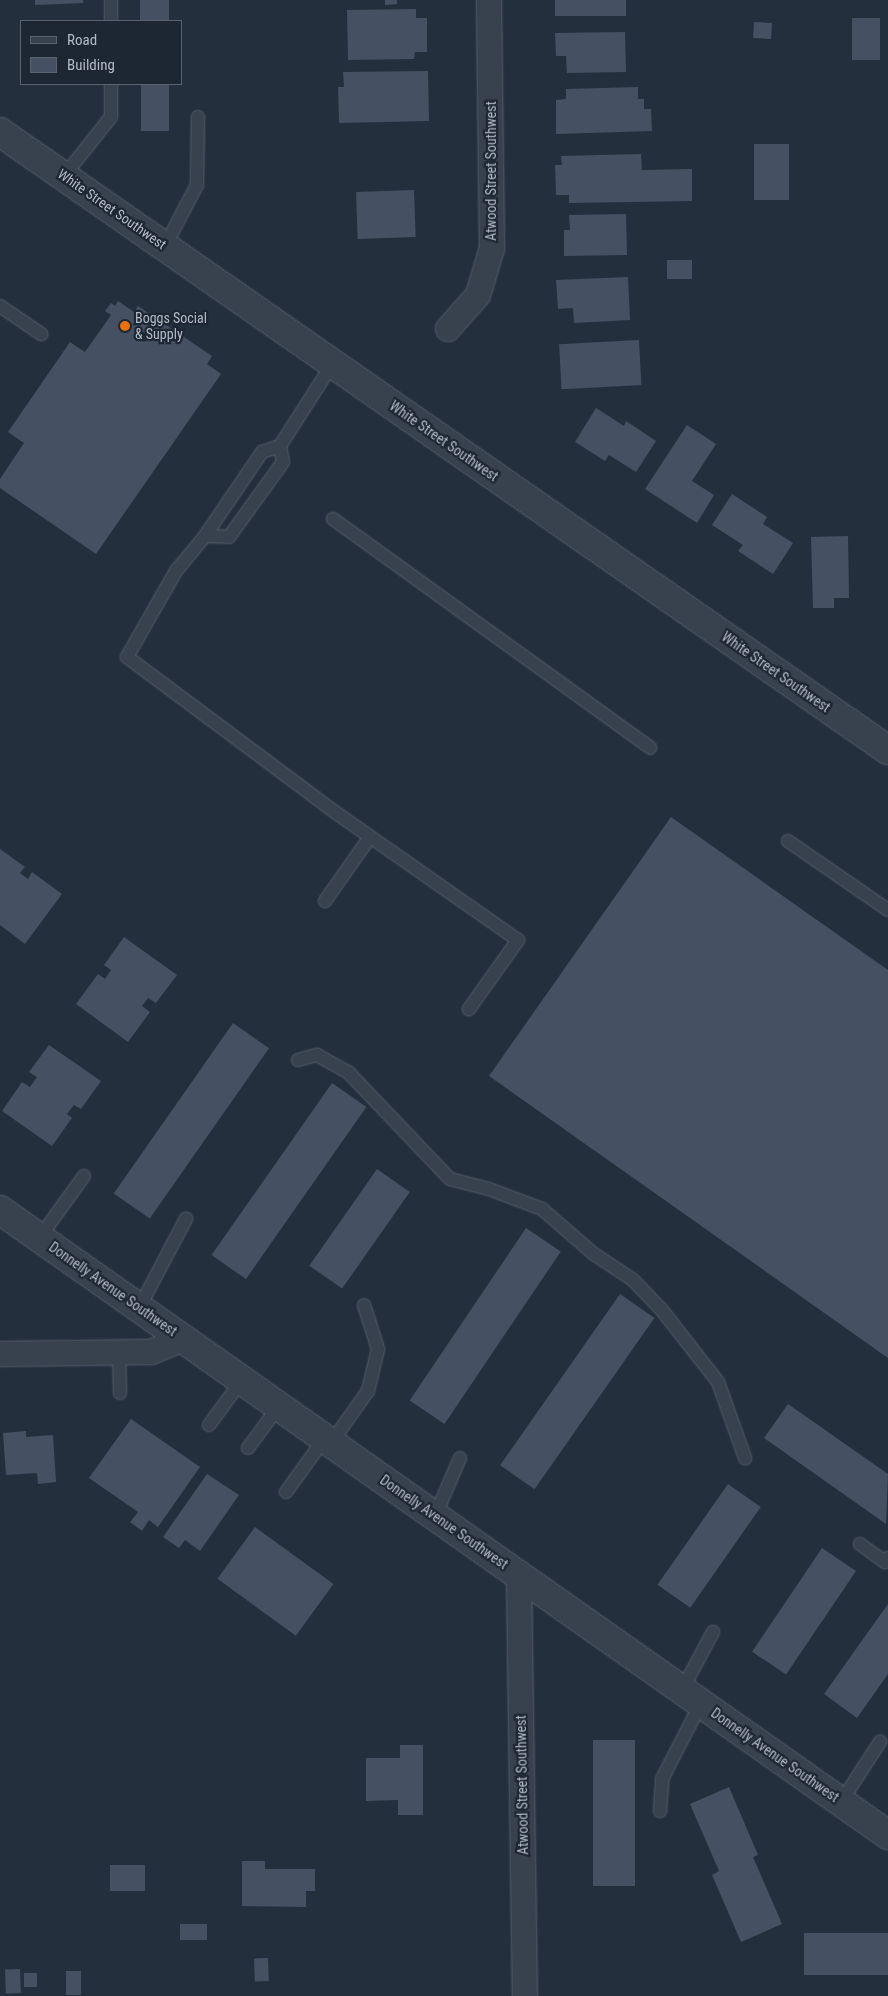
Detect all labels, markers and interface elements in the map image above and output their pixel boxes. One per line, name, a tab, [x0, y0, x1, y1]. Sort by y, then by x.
legend	[20, 20, 182, 85]
text: Road	[67, 31, 97, 49]
text: Building	[67, 56, 115, 74]
street label: Atwood Street Southwest	[483, 101, 499, 241]
street label: White Street Southwest	[54, 165, 170, 253]
place label: Boggs Social & Supply	[135, 310, 207, 342]
marker: Boggs Social & Supply	[119, 320, 131, 332]
street label: White Street Southwest	[386, 397, 502, 485]
street label: White Street Southwest	[718, 628, 834, 716]
street label: Donnelly Avenue Southwest	[46, 1238, 180, 1340]
street label: Donnelly Avenue Southwest	[377, 1471, 511, 1573]
street label: Donnelly Avenue Southwest	[708, 1704, 842, 1806]
street label: Atwood Street Southwest	[512, 1715, 532, 1855]

